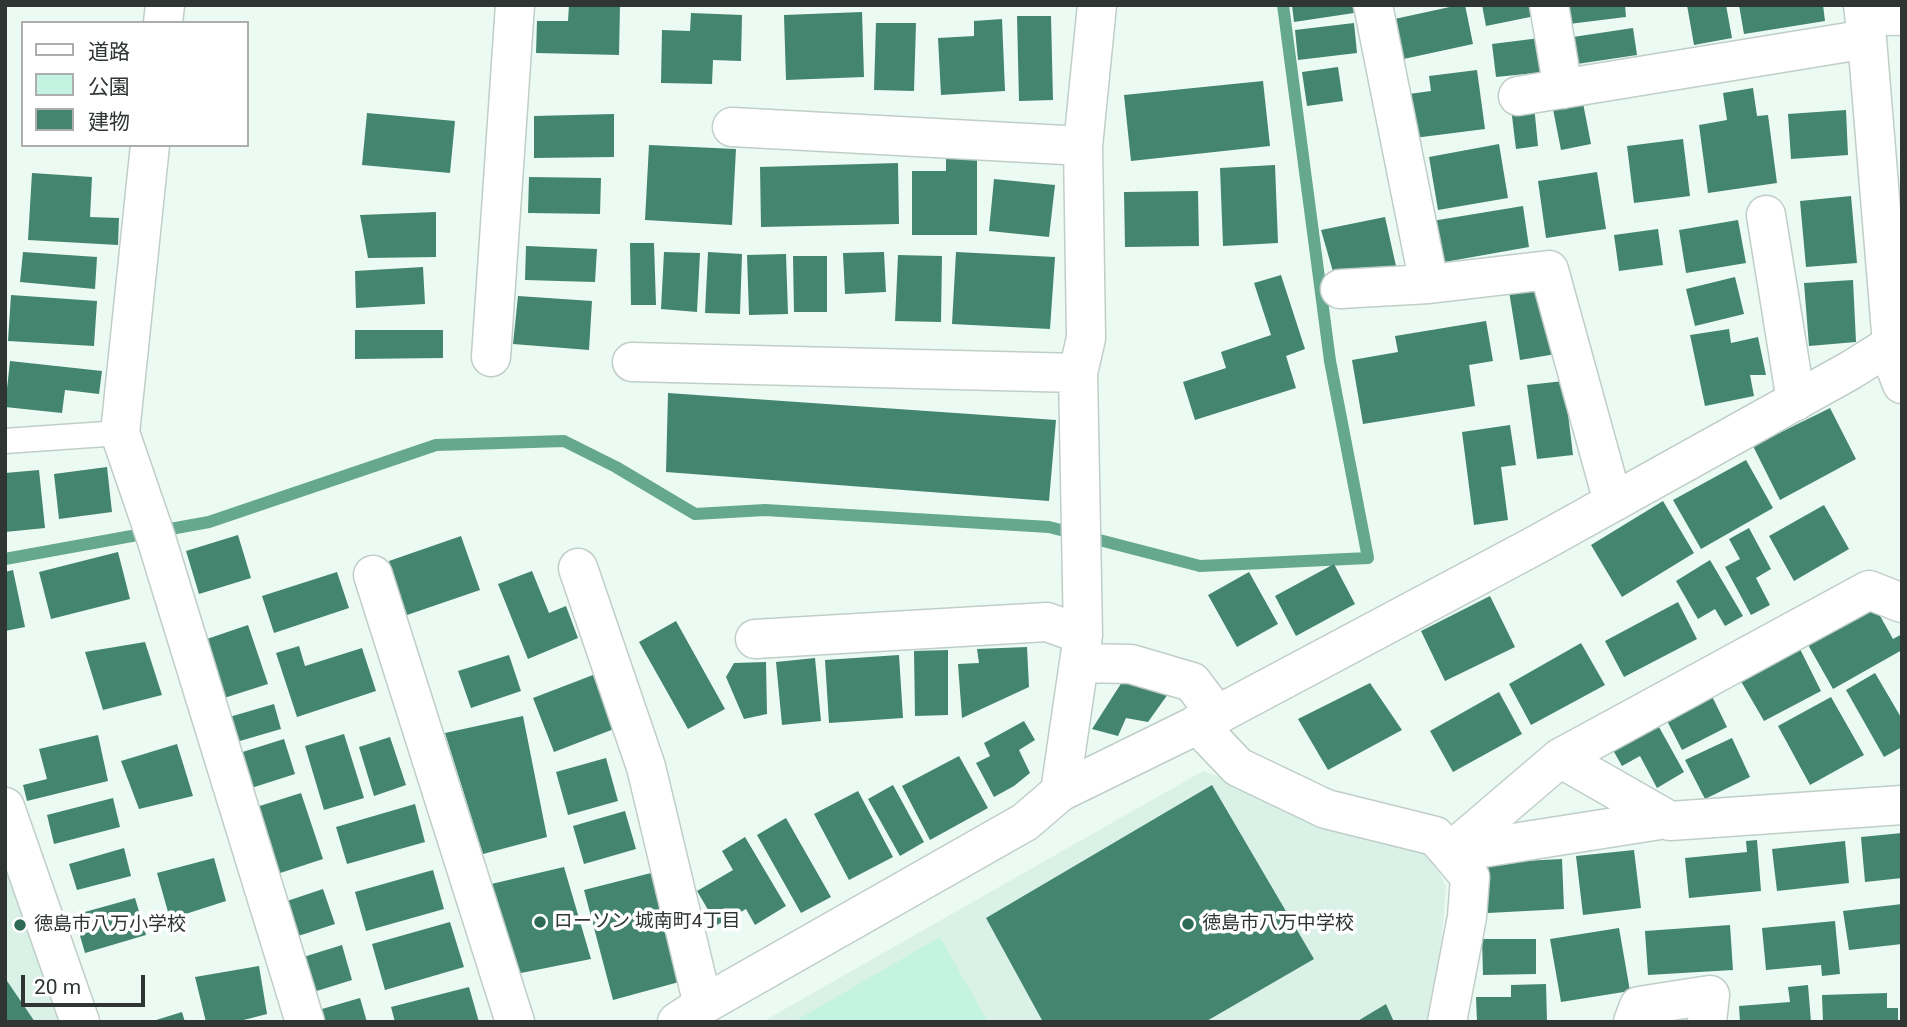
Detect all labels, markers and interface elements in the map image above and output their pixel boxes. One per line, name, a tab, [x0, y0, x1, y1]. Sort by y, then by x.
legend	[21, 21, 248, 147]
text: 道路	[88, 40, 130, 64]
text: 公園	[88, 75, 130, 99]
text: 建物	[88, 110, 130, 134]
place label: ローソン 城南町4丁目	[554, 911, 740, 933]
place label: 徳島市八万中学校	[1202, 913, 1354, 935]
place label: 徳島市八万小学校	[34, 914, 186, 936]
marker: ローソン 城南町4丁目	[532, 914, 548, 930]
marker: 徳島市八万中学校	[1180, 916, 1196, 932]
marker: 徳島市八万小学校	[12, 917, 28, 933]
scale bar	[24, 960, 149, 1004]
text: 20 m	[34, 975, 81, 999]

